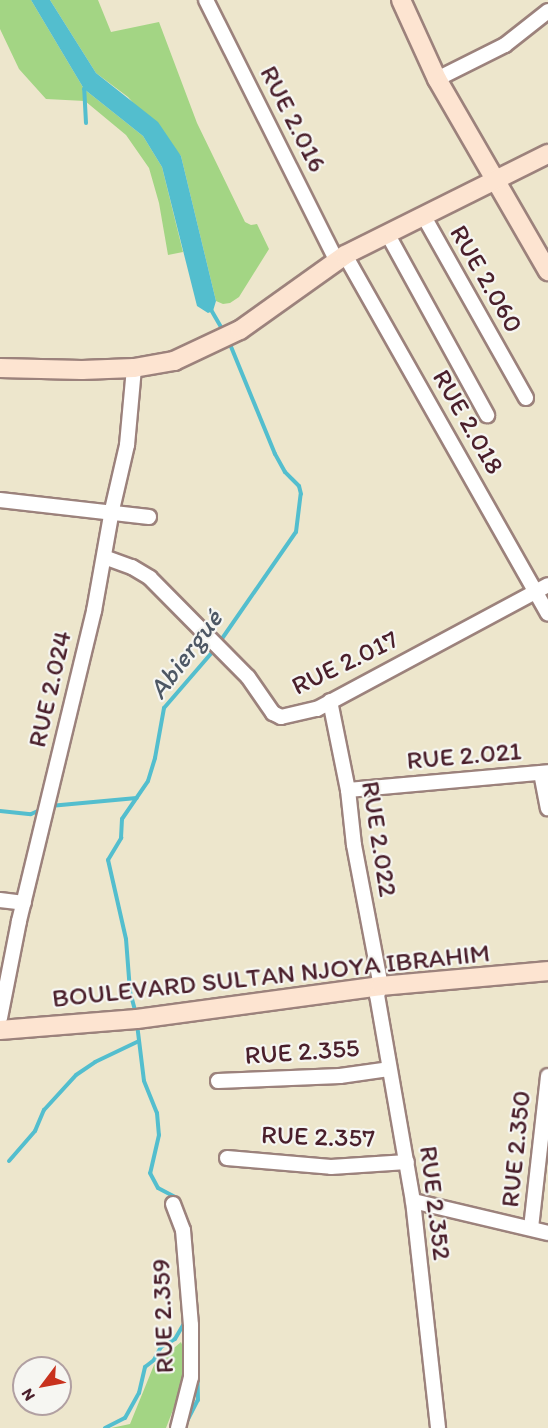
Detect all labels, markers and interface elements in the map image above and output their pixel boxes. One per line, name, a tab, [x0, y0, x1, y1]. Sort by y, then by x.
street label: RUE 2.016	[253, 61, 333, 177]
street label: RUE 2.060	[443, 220, 529, 338]
street label: RUE 2.018	[426, 364, 510, 480]
water label: Abiergué	[141, 603, 229, 705]
street label: RUE 2.017	[287, 624, 403, 702]
street label: RUE 2.024	[21, 628, 79, 750]
street label: RUE 2.021	[405, 735, 523, 777]
street label: RUE 2.022	[354, 779, 404, 899]
street label: BOULEVARD SULTAN NJOYA IBRAHIM	[49, 937, 493, 1015]
street label: RUE 2.355	[244, 1032, 360, 1072]
street label: RUE 2.350	[494, 1089, 538, 1209]
street label: RUE 2.357	[260, 1119, 376, 1155]
street label: RUE 2.352	[413, 1144, 457, 1262]
street label: RUE 2.359	[145, 1258, 181, 1374]
north arrow	[12, 1356, 72, 1416]
text: N	[17, 1385, 39, 1404]

